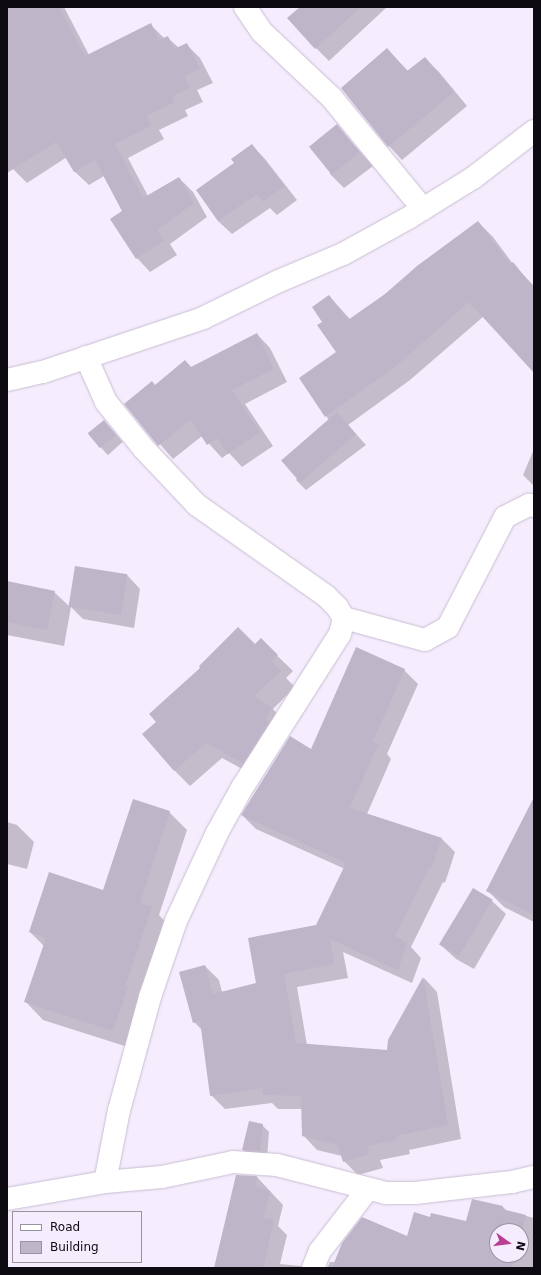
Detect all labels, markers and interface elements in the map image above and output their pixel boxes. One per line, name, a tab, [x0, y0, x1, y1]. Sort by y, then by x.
legend	[12, 1211, 142, 1263]
text: Road	[50, 1220, 80, 1234]
north arrow	[489, 1223, 529, 1263]
text: Building	[50, 1240, 99, 1254]
text: N	[513, 1240, 528, 1252]

